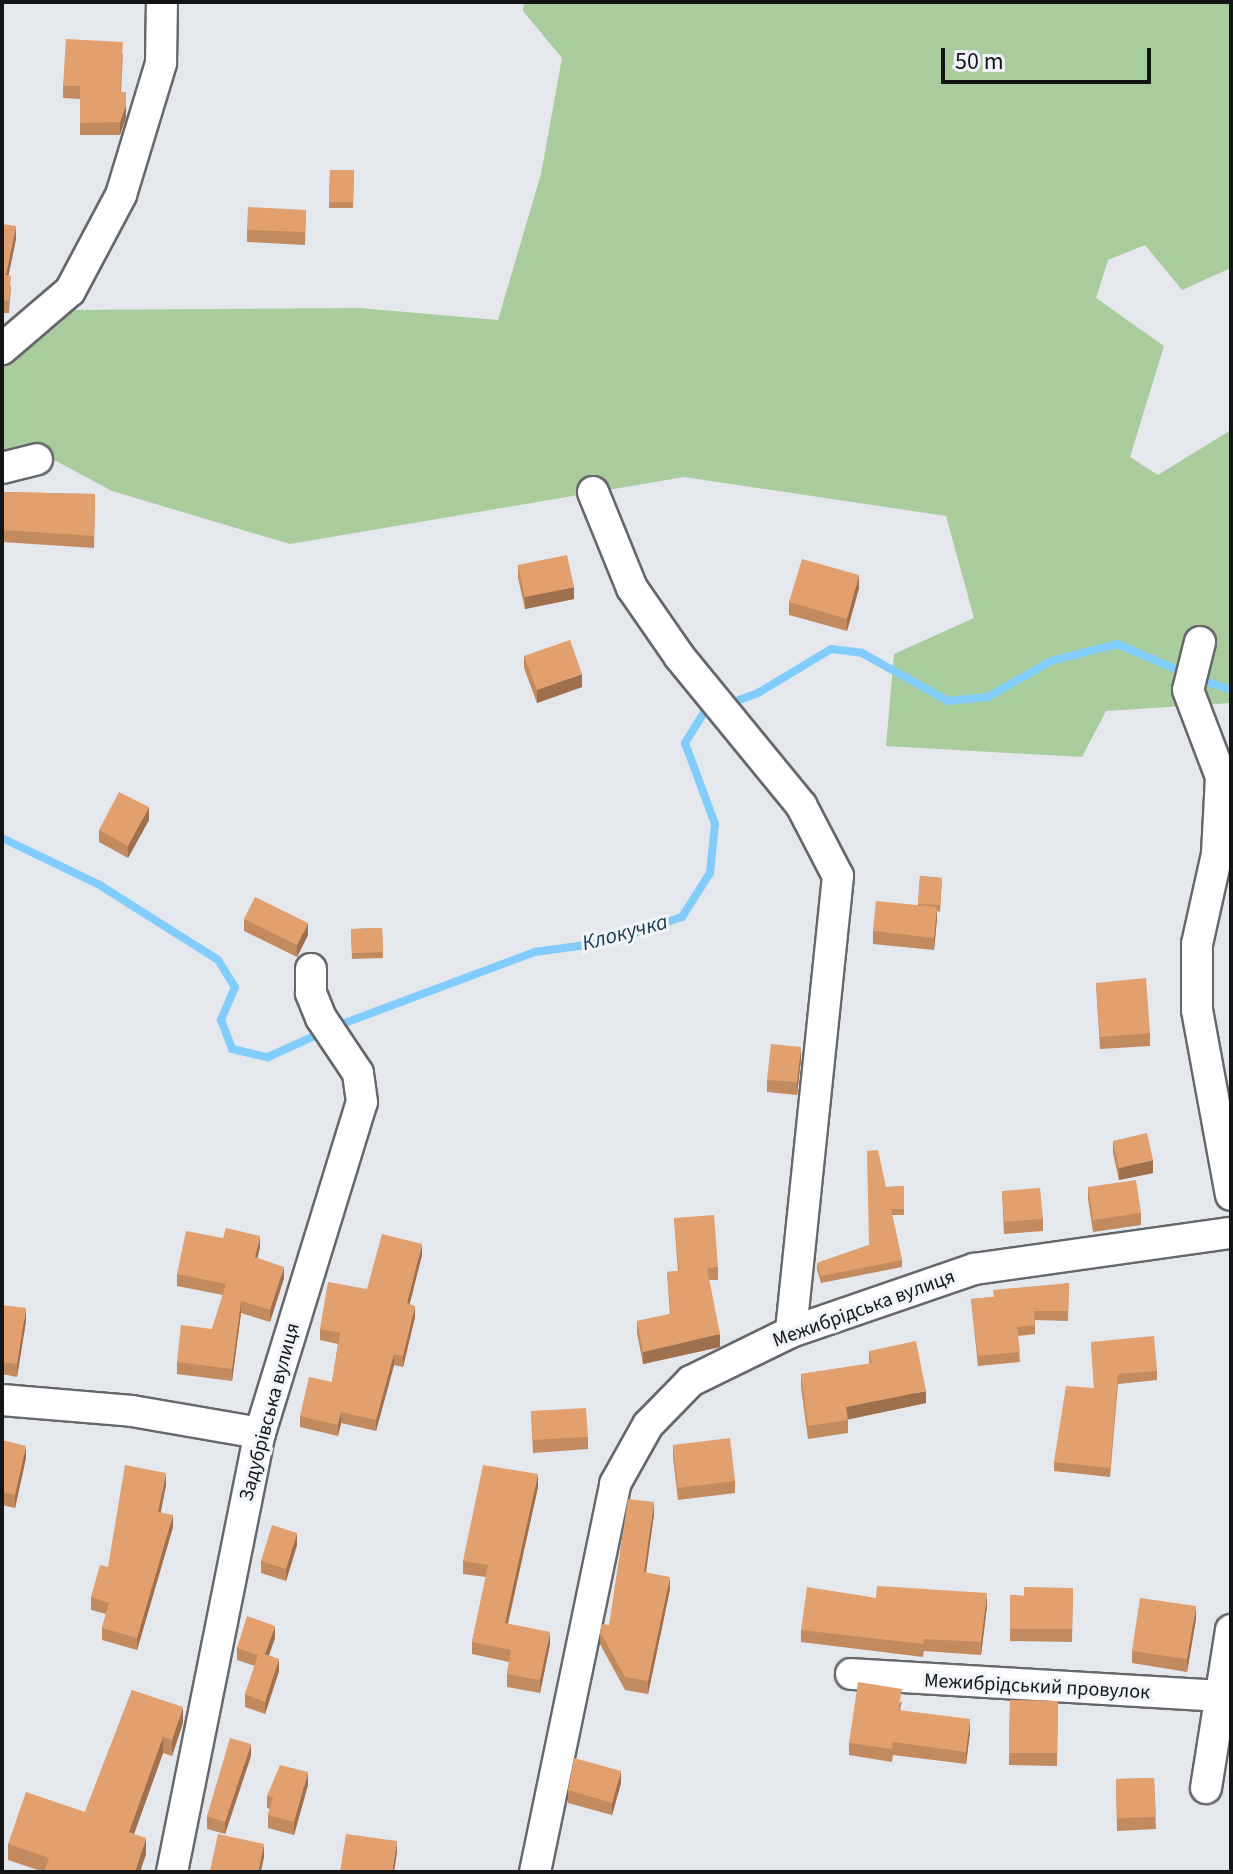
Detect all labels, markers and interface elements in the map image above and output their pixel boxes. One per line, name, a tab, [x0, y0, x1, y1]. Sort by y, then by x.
scale bar	[945, 32, 1155, 82]
text: 50 m	[955, 44, 1004, 79]
water label: Клокучка	[579, 909, 671, 957]
street label: Межибрідська вулиця	[770, 1265, 958, 1353]
street label: Задубрівська вулиця	[235, 1320, 305, 1504]
street label: Межибрідський провулок	[923, 1669, 1151, 1705]

